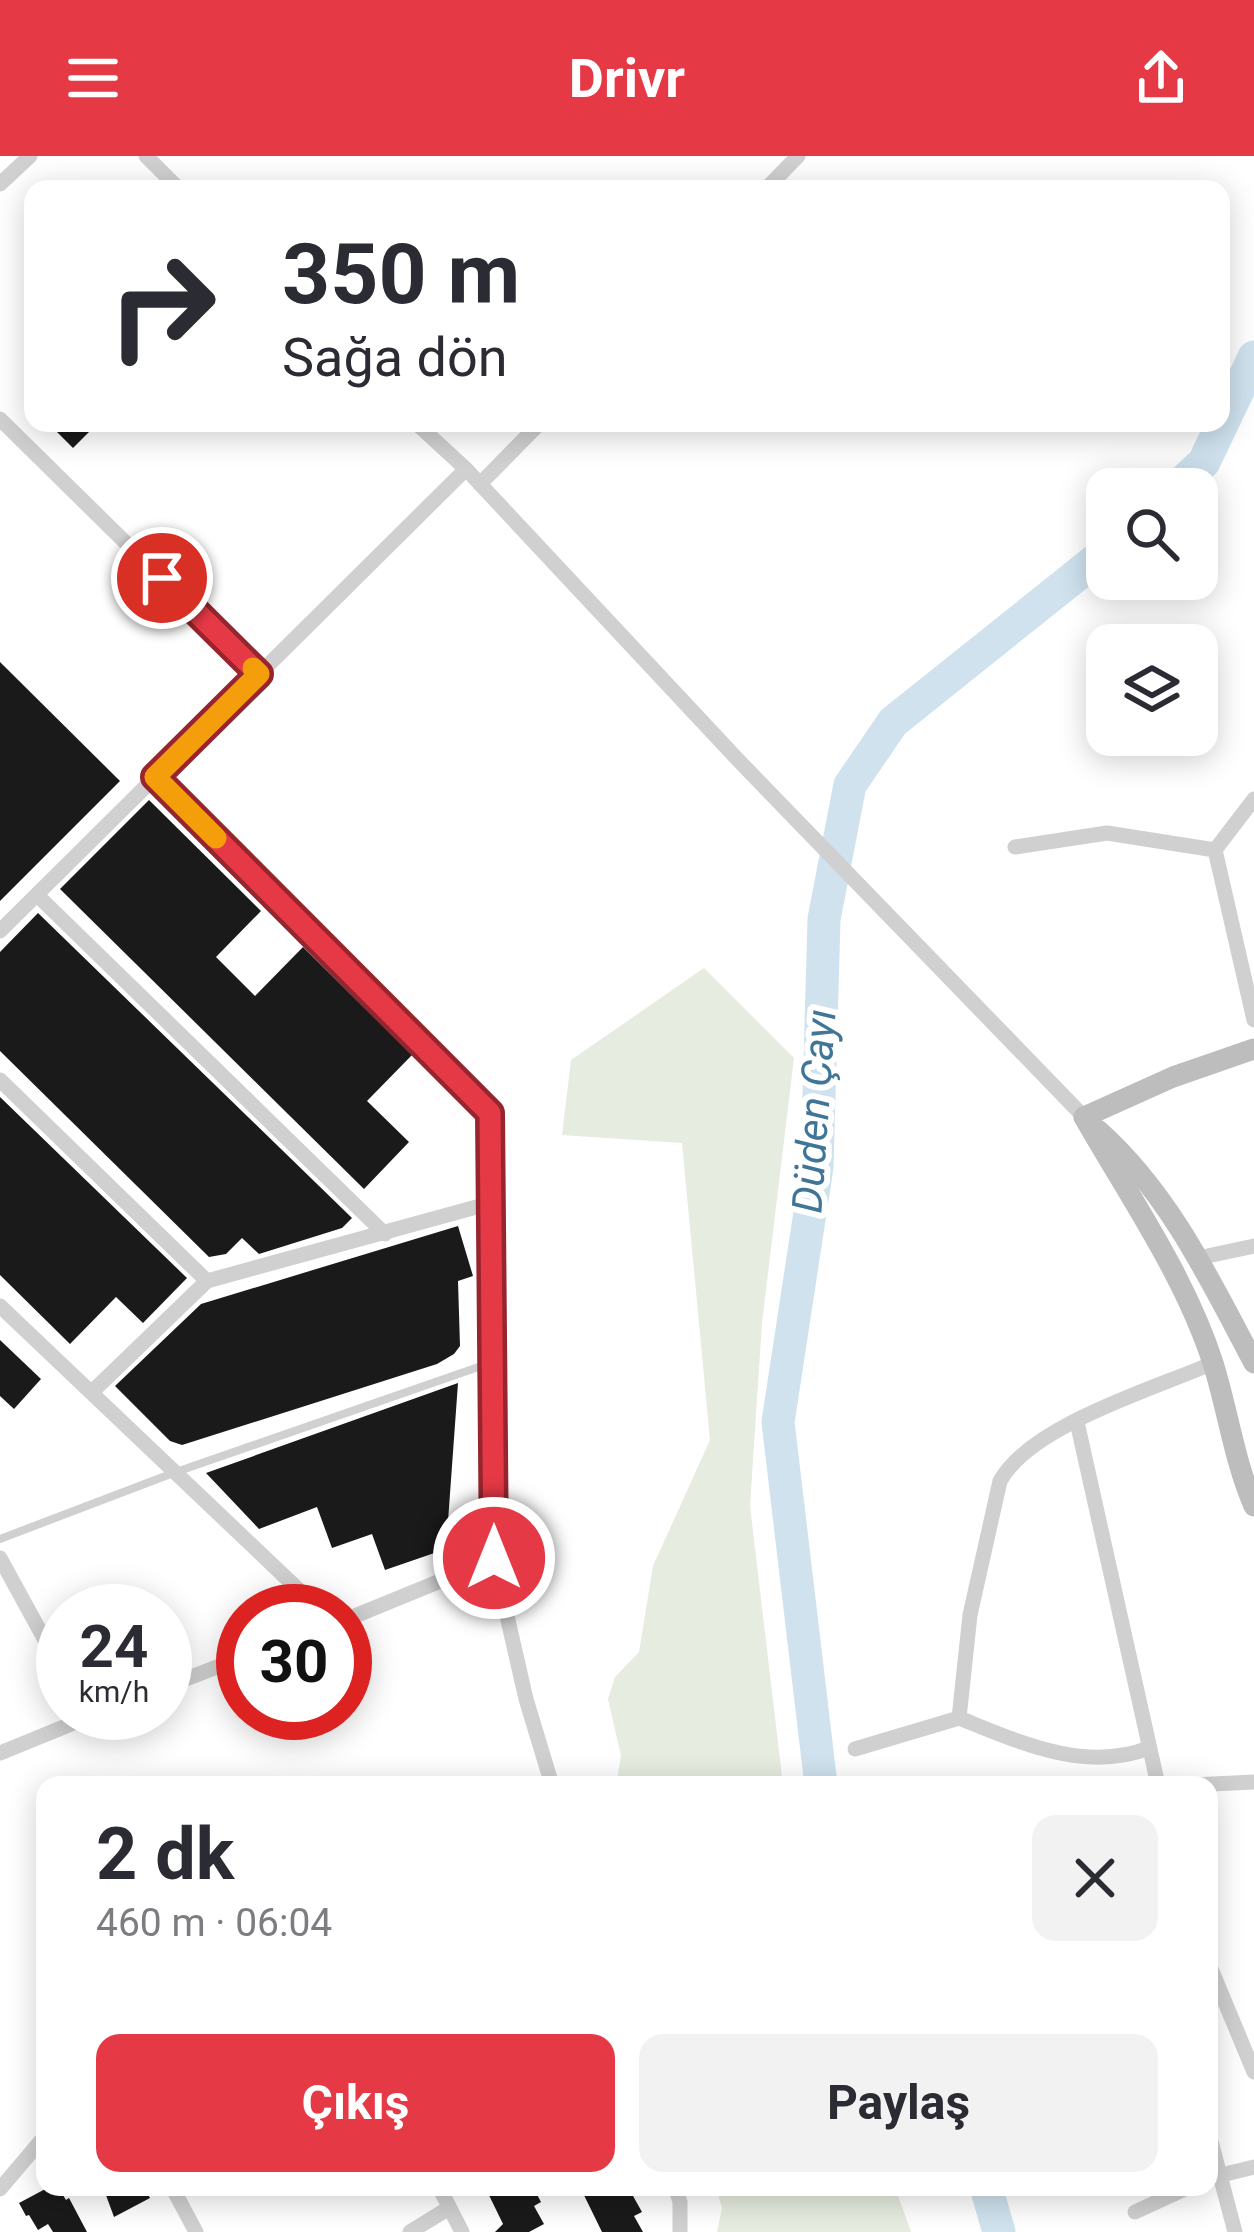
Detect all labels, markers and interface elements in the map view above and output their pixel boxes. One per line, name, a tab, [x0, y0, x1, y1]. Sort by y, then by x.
icon: menu	[60, 45, 126, 111]
icon: share	[1128, 45, 1194, 111]
text: Drivr	[569, 47, 685, 110]
text: 350 m	[282, 225, 520, 324]
icon: right	[84, 228, 240, 384]
text: Sağa dön	[282, 326, 508, 389]
map controls	[1086, 468, 1218, 756]
button: search	[1086, 468, 1218, 600]
pin	[111, 527, 213, 629]
icon: arrive	[129, 545, 195, 611]
button: layers	[1086, 624, 1218, 756]
water label: Düden Çayı	[782, 1007, 846, 1215]
position arrow	[431, 1495, 557, 1621]
speed limit sign: 30	[216, 1584, 372, 1740]
text: 24	[80, 1611, 148, 1682]
text: km/h	[79, 1674, 149, 1709]
text: 2 dk	[96, 1812, 234, 1897]
button: close	[1032, 1815, 1158, 1941]
text: 460 m · 06:04	[96, 1900, 332, 1946]
button: Çıkış	[96, 2034, 615, 2172]
button: Paylaş	[639, 2034, 1158, 2172]

